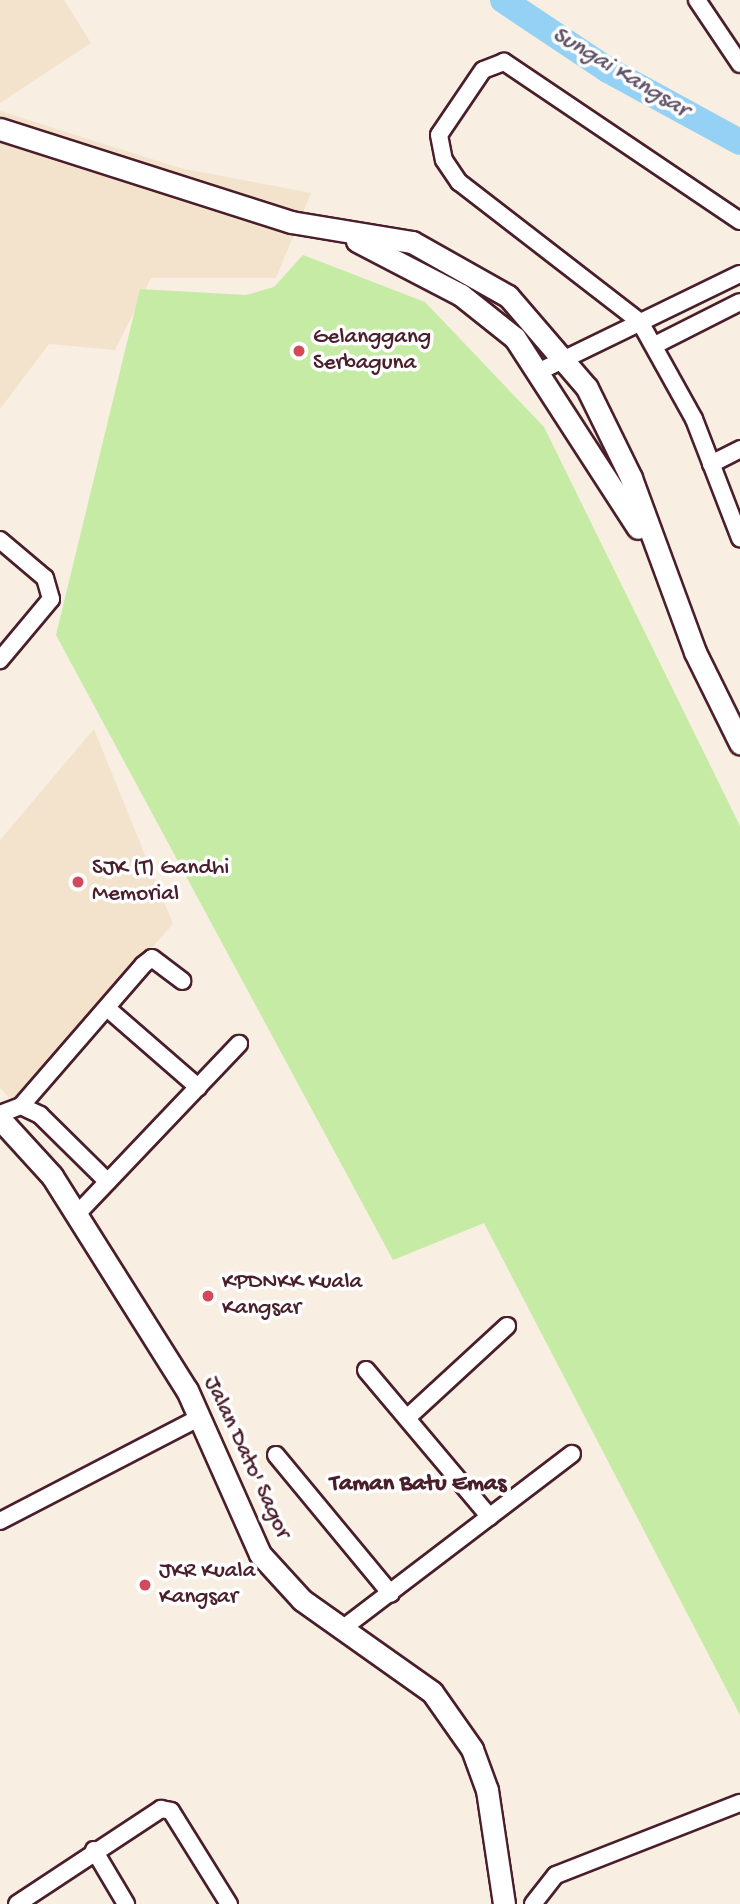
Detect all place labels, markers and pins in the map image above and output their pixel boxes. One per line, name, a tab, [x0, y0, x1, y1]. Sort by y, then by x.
place label: Gelanggang Serbaguna	[313, 324, 431, 378]
marker: Gelanggang Serbaguna	[291, 343, 307, 359]
place label: SJK (T) Gandhi Memorial	[92, 855, 229, 909]
marker: SJK (T) Gandhi Memorial	[70, 874, 86, 890]
place label: KPDNKK Kuala Kangsar	[222, 1269, 362, 1323]
marker: KPDNKK Kuala Kangsar	[200, 1288, 216, 1304]
place label: JKR Kuala Kangsar	[159, 1558, 255, 1612]
marker: JKR Kuala Kangsar	[137, 1577, 153, 1593]

